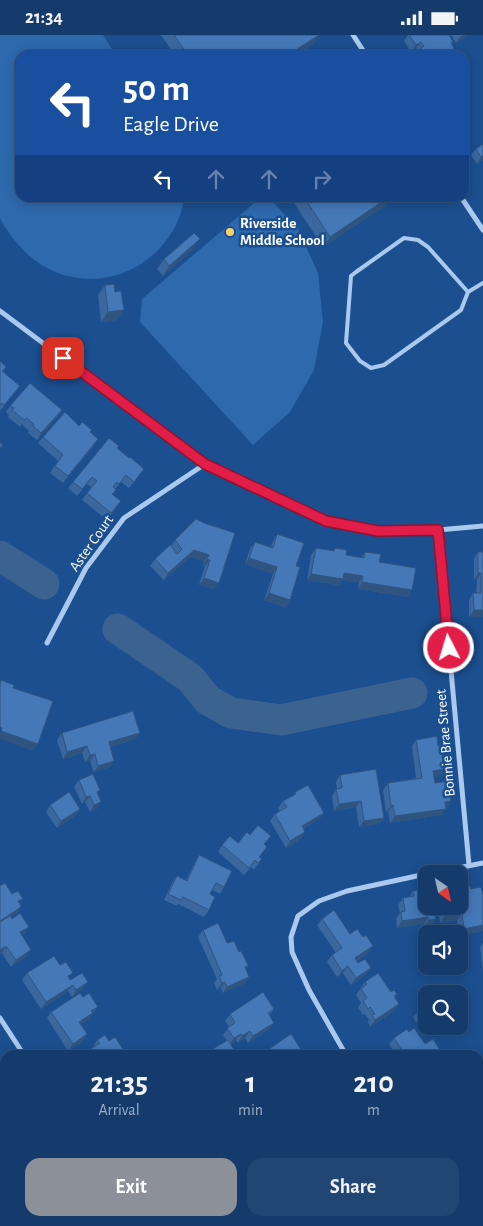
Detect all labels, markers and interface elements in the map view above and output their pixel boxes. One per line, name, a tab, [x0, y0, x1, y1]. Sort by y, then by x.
text: 21:34	[25, 8, 63, 27]
icon: left	[40, 70, 105, 135]
text: 50 m	[123, 72, 190, 107]
text: Eagle Drive	[123, 113, 219, 135]
icon: left	[149, 165, 177, 193]
icon: ahead	[202, 165, 230, 193]
icon: ahead	[255, 165, 283, 193]
icon: right	[308, 165, 336, 193]
place label: Riverside Middle School	[240, 216, 325, 248]
marker: Riverside Middle School	[224, 226, 236, 238]
pin	[42, 337, 84, 379]
icon: arrive	[49, 344, 77, 372]
street label: Aster Court	[67, 512, 116, 574]
position arrow	[422, 621, 474, 673]
street label: Bonnie Brae Street	[433, 688, 458, 797]
north arrow	[418, 865, 468, 915]
map controls	[418, 865, 468, 1035]
button: sound	[418, 925, 468, 975]
button: search	[418, 985, 468, 1035]
text: 21:35	[90, 1068, 148, 1098]
text: 1	[245, 1068, 256, 1098]
text: 210	[353, 1068, 394, 1098]
text: Arrival	[98, 1102, 140, 1118]
text: min	[238, 1102, 263, 1118]
text: m	[367, 1102, 380, 1118]
button: Exit	[25, 1158, 237, 1216]
button: Share	[247, 1158, 459, 1216]

